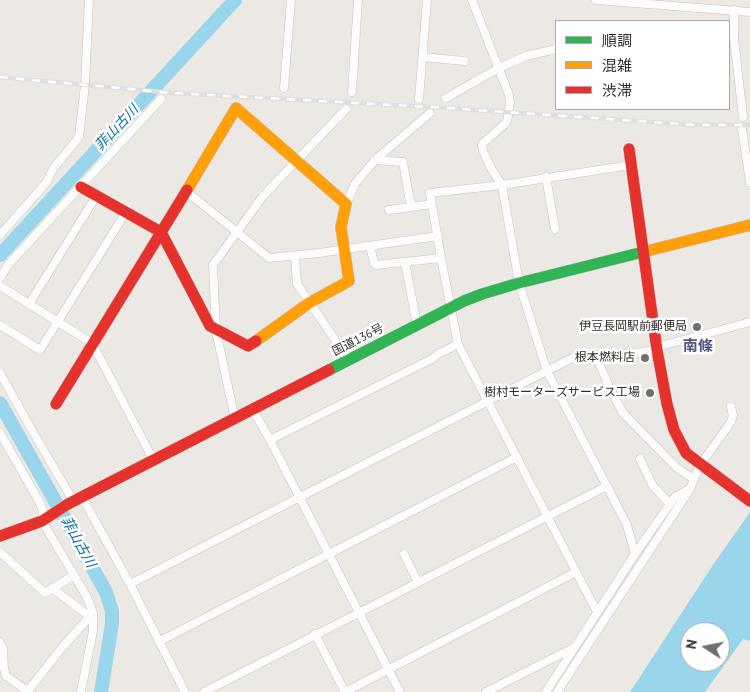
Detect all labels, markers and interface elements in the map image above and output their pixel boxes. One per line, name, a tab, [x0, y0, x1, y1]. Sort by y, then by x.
legend	[555, 20, 730, 110]
text: 順調	[602, 31, 632, 50]
text: 混雑	[602, 56, 632, 75]
text: 渋滞	[602, 81, 632, 100]
water label: 菲山古川	[92, 102, 142, 154]
place label: 伊豆長岡駅前郵便局	[579, 320, 687, 334]
street label: 国道136号	[330, 321, 386, 359]
marker: 伊豆長岡駅前郵便局	[691, 321, 703, 333]
district label: 南條	[683, 338, 713, 356]
place label: 根本燃料店	[575, 351, 635, 365]
marker: 根本燃料店	[639, 352, 651, 364]
place label: 樹村モーターズサービス工場	[484, 386, 640, 400]
marker: 樹村モーターズサービス工場	[644, 387, 656, 399]
water label: 菲山古川	[57, 513, 99, 571]
north arrow	[680, 622, 730, 672]
text: N	[682, 638, 701, 651]

